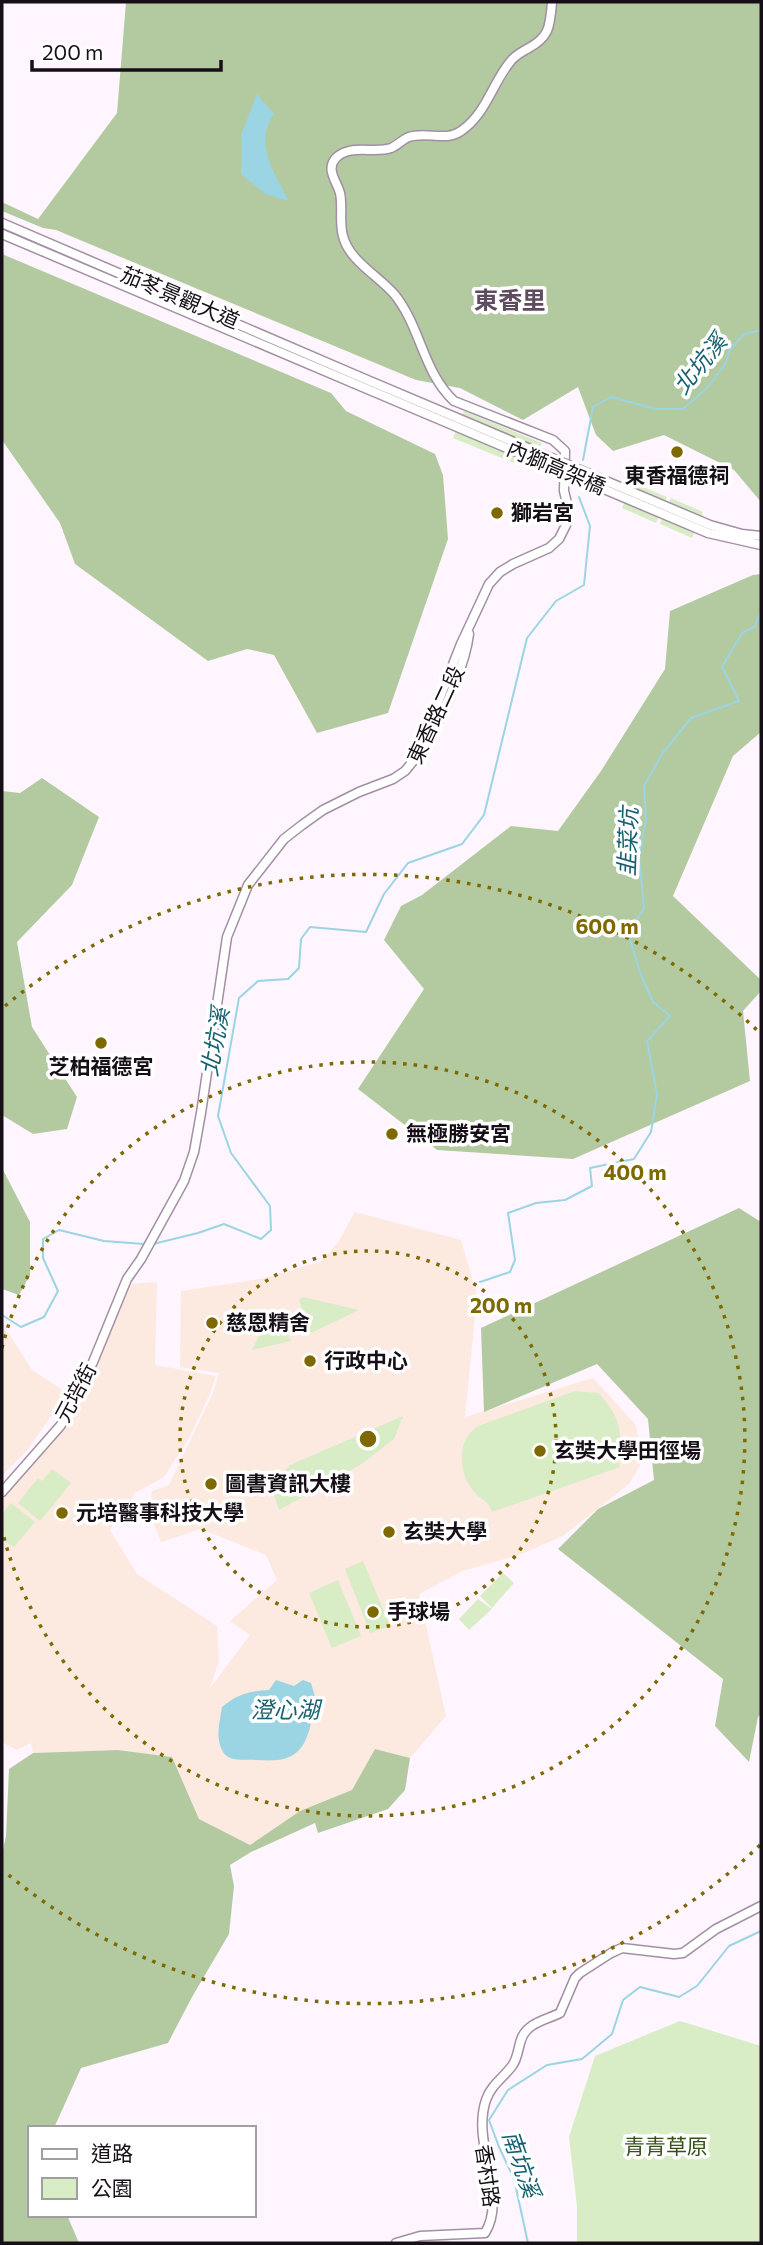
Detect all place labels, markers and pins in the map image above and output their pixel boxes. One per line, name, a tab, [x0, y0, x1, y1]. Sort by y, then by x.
marker: 東香福德祠	[669, 444, 685, 460]
place label: 東香福德祠	[625, 462, 730, 487]
place label: 獅岩宮	[511, 499, 574, 524]
marker: 獅岩宮	[489, 505, 505, 521]
marker: 芝柏福德宮	[93, 1035, 109, 1051]
place label: 芝柏福德宮	[49, 1053, 154, 1078]
place label: 無極勝安宮	[406, 1120, 511, 1145]
marker: 無極勝安宮	[384, 1126, 400, 1142]
place label: 慈恩精舍	[226, 1309, 310, 1334]
marker: 慈恩精舍	[204, 1315, 220, 1331]
place label: 行政中心	[324, 1347, 408, 1372]
marker: 行政中心	[302, 1353, 318, 1369]
centre of rings	[356, 1427, 380, 1451]
place label: 玄奘大學田徑場	[554, 1437, 701, 1462]
marker: 玄奘大學田徑場	[532, 1443, 548, 1459]
place label: 圖書資訊大樓	[225, 1470, 351, 1495]
marker: 圖書資訊大樓	[203, 1476, 219, 1492]
place label: 元培醫事科技大學	[76, 1499, 244, 1524]
marker: 元培醫事科技大學	[54, 1505, 70, 1521]
place label: 玄奘大學	[403, 1518, 487, 1543]
marker: 玄奘大學	[381, 1524, 397, 1540]
place label: 手球場	[387, 1598, 450, 1623]
marker: 手球場	[365, 1604, 381, 1620]

